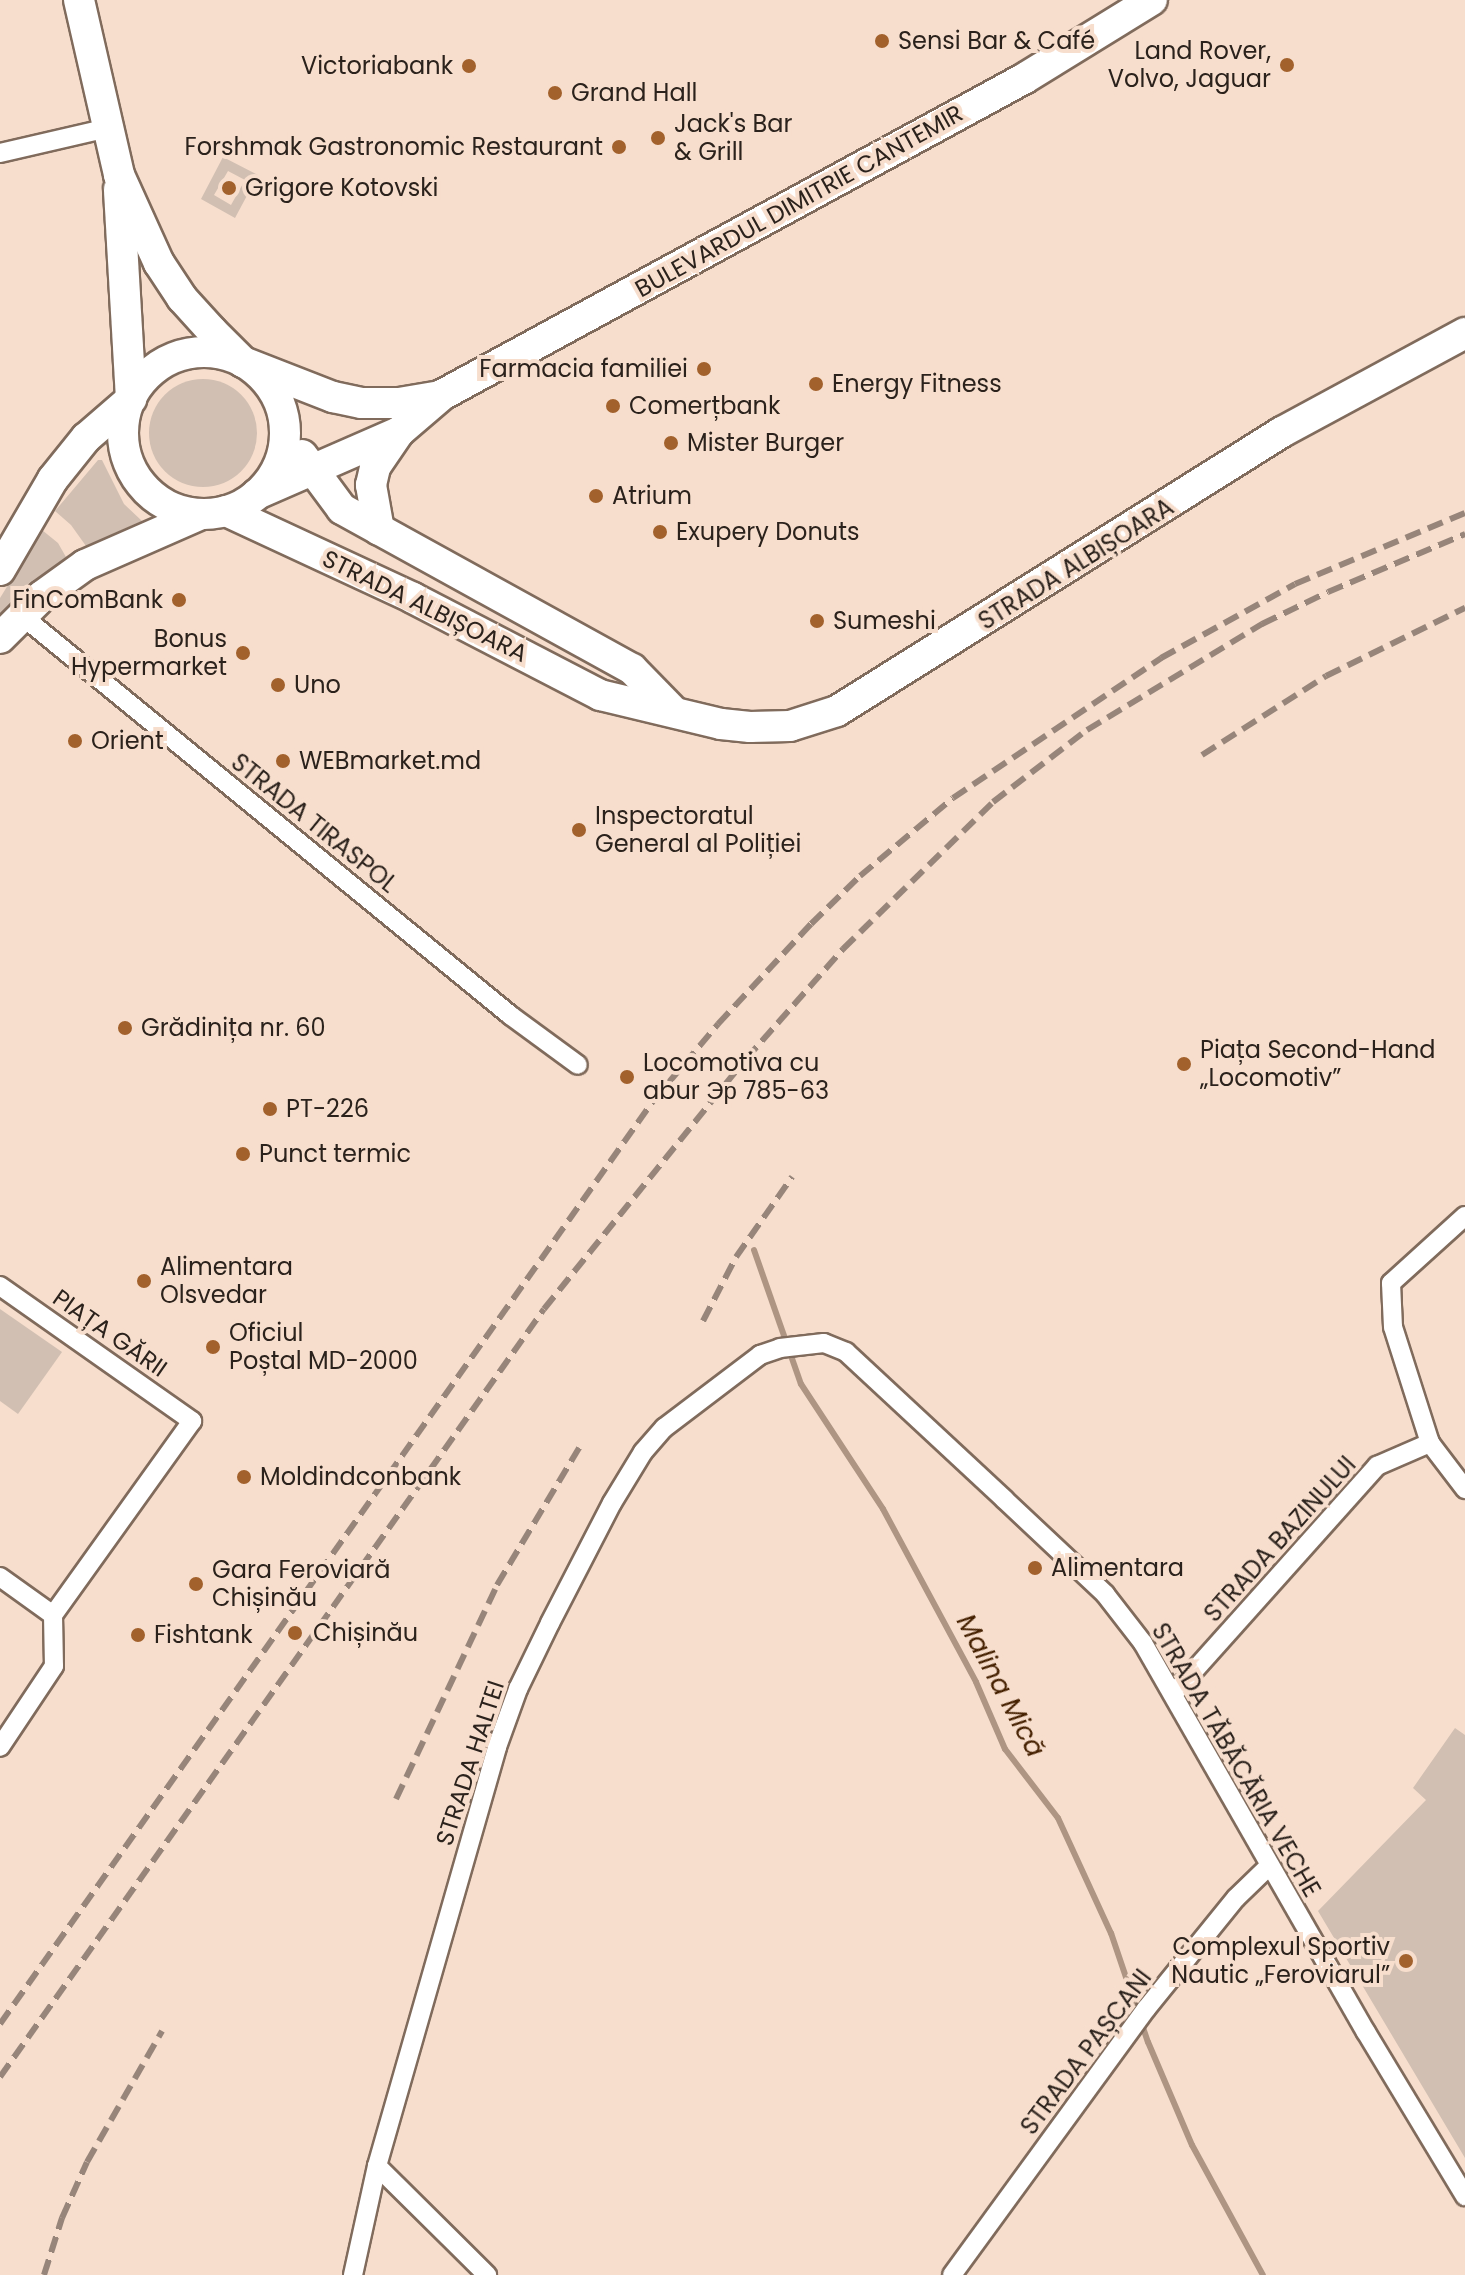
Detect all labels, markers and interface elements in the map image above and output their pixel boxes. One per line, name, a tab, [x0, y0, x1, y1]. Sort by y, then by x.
place label: Sensi Bar & Café	[898, 27, 1095, 55]
marker: Sensi Bar & Café	[873, 32, 891, 50]
place label: Land Rover, Volvo, Jaguar	[1108, 37, 1271, 93]
place label: Victoriabank	[301, 52, 453, 80]
marker: Land Rover, Volvo, Jaguar	[1278, 56, 1296, 74]
marker: Victoriabank	[460, 57, 478, 75]
place label: Grand Hall	[571, 79, 697, 107]
marker: Grand Hall	[546, 84, 564, 102]
street label: BULEVARDUL DIMITRIE CANTEMIR	[630, 99, 968, 303]
place label: Jack's Bar & Grill	[674, 110, 793, 166]
marker: Jack's Bar & Grill	[649, 129, 667, 147]
place label: Forshmak Gastronomic Restaurant	[185, 133, 603, 161]
marker: Forshmak Gastronomic Restaurant	[610, 138, 628, 156]
place label: Grigore Kotovski	[245, 174, 438, 202]
marker: Grigore Kotovski	[220, 179, 238, 197]
place label: Farmacia familiei	[479, 355, 688, 383]
marker: Farmacia familiei	[695, 360, 713, 378]
place label: Energy Fitness	[832, 370, 1002, 398]
marker: Energy Fitness	[807, 375, 825, 393]
place label: Comerțbank	[629, 392, 780, 420]
marker: Comerțbank	[604, 397, 622, 415]
place label: Mister Burger	[687, 429, 844, 457]
marker: Mister Burger	[662, 434, 680, 452]
place label: Atrium	[612, 482, 692, 510]
marker: Atrium	[587, 487, 605, 505]
street label: STRADA ALBIȘOARA	[973, 492, 1179, 636]
place label: Exupery Donuts	[676, 518, 859, 546]
marker: Exupery Donuts	[651, 523, 669, 541]
street label: STRADA ALBIȘOARA	[318, 544, 532, 668]
place label: FinComBank	[12, 586, 163, 614]
marker: FinComBank	[170, 591, 188, 609]
place label: Sumeshi	[833, 607, 936, 635]
marker: Sumeshi	[808, 612, 826, 630]
place label: Bonus Hypermarket	[71, 625, 227, 681]
marker: Bonus Hypermarket	[234, 644, 252, 662]
place label: Uno	[294, 671, 341, 699]
marker: Uno	[269, 676, 287, 694]
place label: Orient	[91, 727, 164, 755]
marker: Orient	[66, 732, 84, 750]
place label: WEBmarket.md	[299, 747, 481, 775]
street label: STRADA TIRASPOL	[226, 748, 402, 898]
marker: WEBmarket.md	[274, 752, 292, 770]
place label: Inspectoratul General al Poliției	[595, 802, 801, 858]
marker: Inspectoratul General al Poliției	[570, 821, 588, 839]
place label: Grădinița nr. 60	[141, 1014, 326, 1042]
marker: Grădinița nr. 60	[116, 1019, 134, 1037]
place label: Piața Second-Hand „Locomotiv”	[1200, 1036, 1436, 1092]
place label: Locomotiva cu abur Эр 785-63	[643, 1049, 829, 1105]
marker: Piața Second-Hand „Locomotiv”	[1175, 1055, 1193, 1073]
marker: Locomotiva cu abur Эр 785-63	[618, 1068, 636, 1086]
place label: PT-226	[286, 1095, 369, 1123]
marker: PT-226	[261, 1100, 279, 1118]
place label: Punct termic	[259, 1140, 411, 1168]
marker: Punct termic	[234, 1145, 252, 1163]
place label: Alimentara Olsvedar	[160, 1253, 293, 1309]
marker: Alimentara Olsvedar	[135, 1272, 153, 1290]
street label: PIAȚA GĂRII	[47, 1283, 173, 1383]
place label: Oficiul Poștal MD-2000	[229, 1319, 418, 1375]
marker: Oficiul Poștal MD-2000	[204, 1338, 222, 1356]
street label: STRADA BAZINULUI	[1198, 1450, 1362, 1628]
place label: Moldindconbank	[260, 1463, 461, 1491]
marker: Moldindconbank	[235, 1468, 253, 1486]
place label: Alimentara	[1051, 1554, 1184, 1582]
place label: Gara Feroviară Chișinău	[212, 1556, 391, 1612]
marker: Alimentara	[1026, 1559, 1044, 1577]
marker: Gara Feroviară Chișinău	[187, 1575, 205, 1593]
water label: Malina Mică	[949, 1609, 1051, 1763]
street label: STRADA TĂBĂCĂRIA VECHE	[1146, 1618, 1326, 1902]
place label: Chișinău	[313, 1619, 418, 1647]
place label: Fishtank	[154, 1621, 253, 1649]
marker: Chișinău	[284, 1622, 306, 1644]
marker: Fishtank	[129, 1626, 147, 1644]
street label: STRADA HALTEI	[430, 1677, 510, 1849]
place label: Complexul Sportiv Nautic „Feroviarul”	[1171, 1933, 1390, 1989]
marker: Complexul Sportiv Nautic „Feroviarul”	[1397, 1952, 1415, 1970]
street label: STRADA PAȘCANI	[1015, 1964, 1157, 2140]

